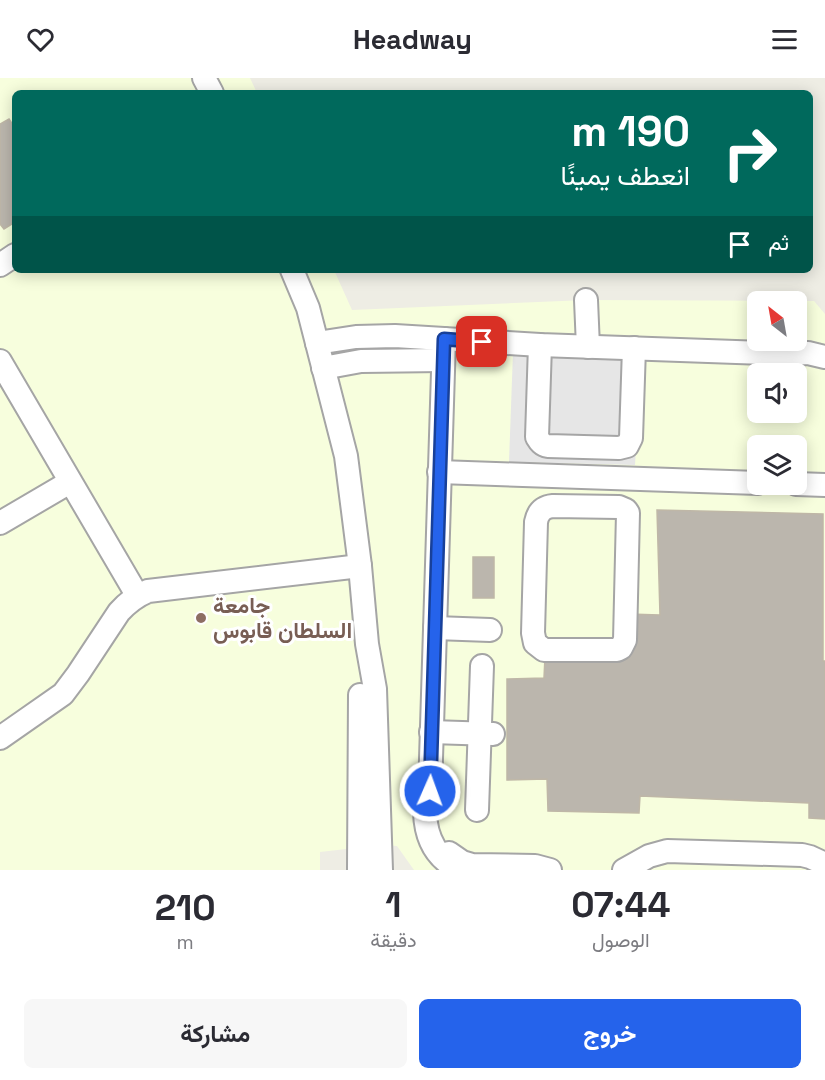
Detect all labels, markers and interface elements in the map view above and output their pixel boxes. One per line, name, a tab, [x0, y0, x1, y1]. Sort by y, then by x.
text: Headway	[353, 22, 472, 57]
icon: heart	[24, 23, 57, 56]
icon: menu	[768, 23, 801, 56]
text: 190 m	[571, 105, 690, 158]
icon: right	[711, 114, 789, 192]
text: انعطف يمينًا	[560, 158, 690, 193]
icon: arrive	[723, 228, 756, 261]
text: ثم	[768, 228, 789, 256]
north arrow	[747, 291, 807, 351]
map controls	[747, 291, 807, 495]
pin	[456, 316, 507, 367]
icon: arrive	[465, 325, 498, 358]
button: sound	[747, 363, 807, 423]
button: layers	[747, 435, 807, 495]
place label: جامعة السلطان قابوس	[213, 591, 352, 644]
marker: جامعة السلطان قابوس	[194, 611, 208, 625]
position arrow	[398, 759, 462, 823]
text: 1	[385, 882, 402, 928]
text: 07:44	[571, 882, 670, 928]
text: 210	[155, 885, 216, 931]
text: دقيقة	[370, 927, 417, 953]
text: الوصول	[592, 927, 650, 953]
text: m	[177, 929, 194, 955]
button: مشاركة	[24, 999, 407, 1068]
button: خروج	[419, 999, 801, 1068]

